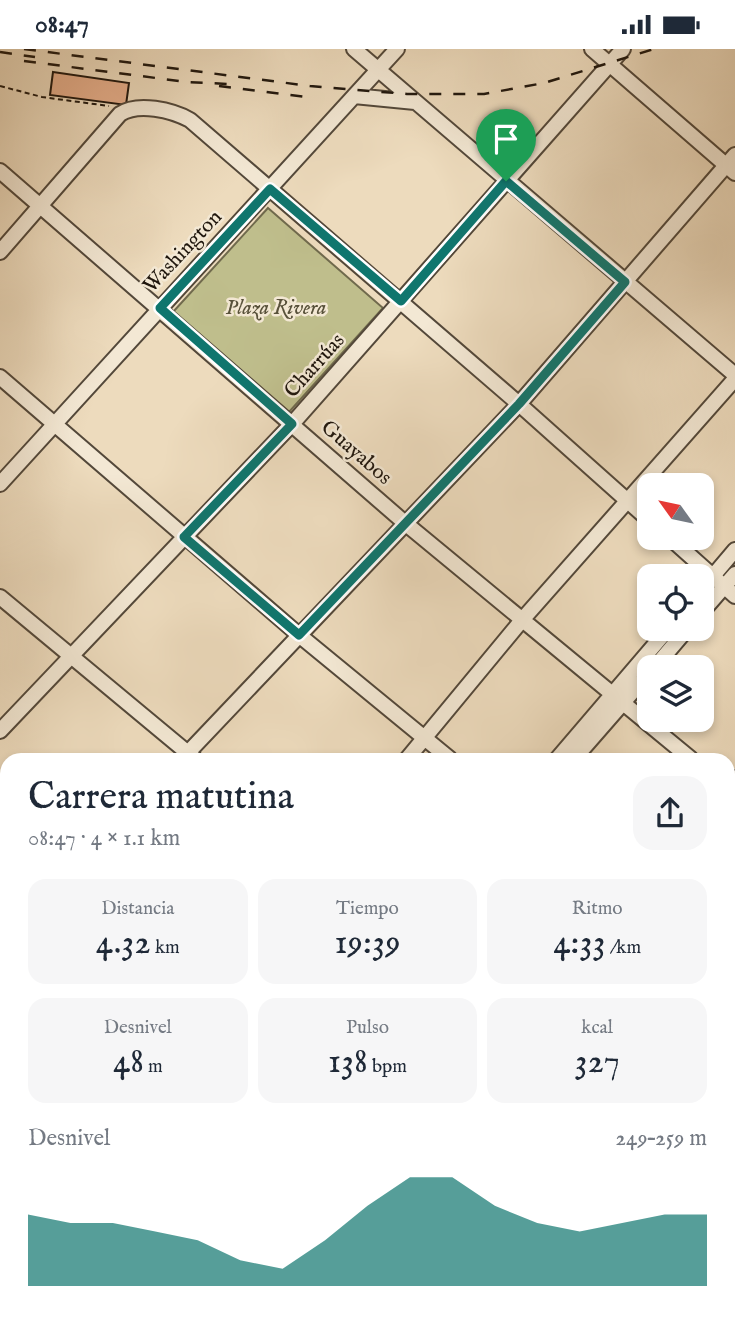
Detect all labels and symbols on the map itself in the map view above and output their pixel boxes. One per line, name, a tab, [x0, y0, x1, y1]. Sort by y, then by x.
pin	[476, 109, 536, 181]
street label: Washington	[138, 205, 228, 299]
park label: Plaza Rivera	[226, 295, 326, 322]
street label: Charrúas	[279, 328, 351, 404]
street label: Guayabos	[315, 415, 397, 491]
north arrow	[637, 473, 714, 549]

